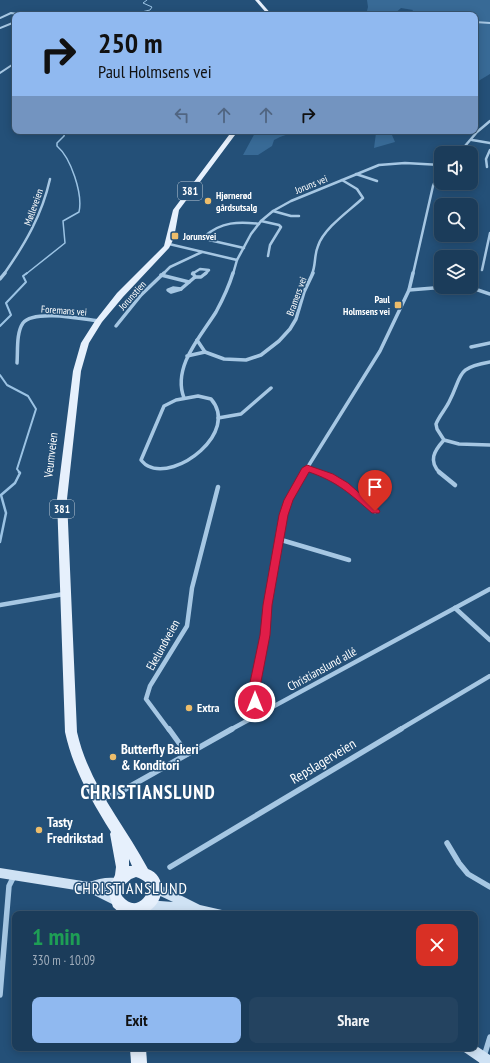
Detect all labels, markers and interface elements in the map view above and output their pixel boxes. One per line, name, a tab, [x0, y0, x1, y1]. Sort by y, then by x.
text: 250 m	[98, 24, 162, 61]
icon: right	[32, 28, 84, 80]
text: Paul Holmsens vei	[98, 60, 212, 83]
icon: left	[171, 104, 193, 126]
icon: ahead	[213, 104, 235, 126]
icon: ahead	[255, 104, 277, 126]
icon: right	[297, 104, 319, 126]
map controls	[434, 146, 478, 294]
button: sound	[434, 146, 478, 190]
street label: Joruns vei	[292, 172, 329, 197]
road number: 381	[178, 182, 202, 200]
street label: Mølleveien	[21, 187, 46, 227]
place label: Hjørnerød gårdsutsalg	[216, 189, 258, 214]
marker: Hjørnerød gårdsutsalg	[203, 196, 213, 206]
button: search	[434, 198, 478, 242]
place label: Jorunsvei	[182, 230, 216, 243]
marker: Jorunsvei	[170, 231, 180, 241]
button: layers	[434, 250, 478, 294]
street label: Bramers vei	[283, 275, 309, 317]
street label: Jorunstien	[115, 278, 149, 313]
place label: Paul Holmsens vei	[343, 293, 391, 318]
marker: Paul Holmsens vei	[393, 300, 403, 310]
street label: Foremans vei	[41, 302, 87, 319]
street label: Veumveien	[40, 431, 61, 479]
pin	[358, 470, 392, 511]
icon: arrive	[364, 476, 386, 498]
road number: 381	[50, 500, 74, 518]
street label: Ekelundveien	[143, 617, 183, 673]
street label: Christianslund allé	[284, 643, 359, 694]
position arrow	[234, 681, 276, 723]
place label: Extra	[197, 700, 219, 715]
marker: Extra	[184, 703, 194, 713]
street label: Repslagerveien	[287, 734, 359, 788]
place label: Butterfly Bakeri & Konditori	[121, 740, 199, 774]
marker: Butterfly Bakeri & Konditori	[108, 752, 118, 762]
district label: CHRISTIANSLUND	[80, 780, 216, 804]
place label: Tasty Fredrikstad	[47, 813, 103, 847]
marker: Tasty Fredrikstad	[34, 825, 44, 835]
district label: CHRISTIANSLUND	[74, 878, 188, 898]
text: 1 min	[32, 921, 80, 952]
button: close	[416, 924, 458, 966]
text: 330 m · 10:09	[32, 952, 95, 969]
button: Exit	[32, 997, 241, 1043]
button: Share	[249, 997, 458, 1043]

